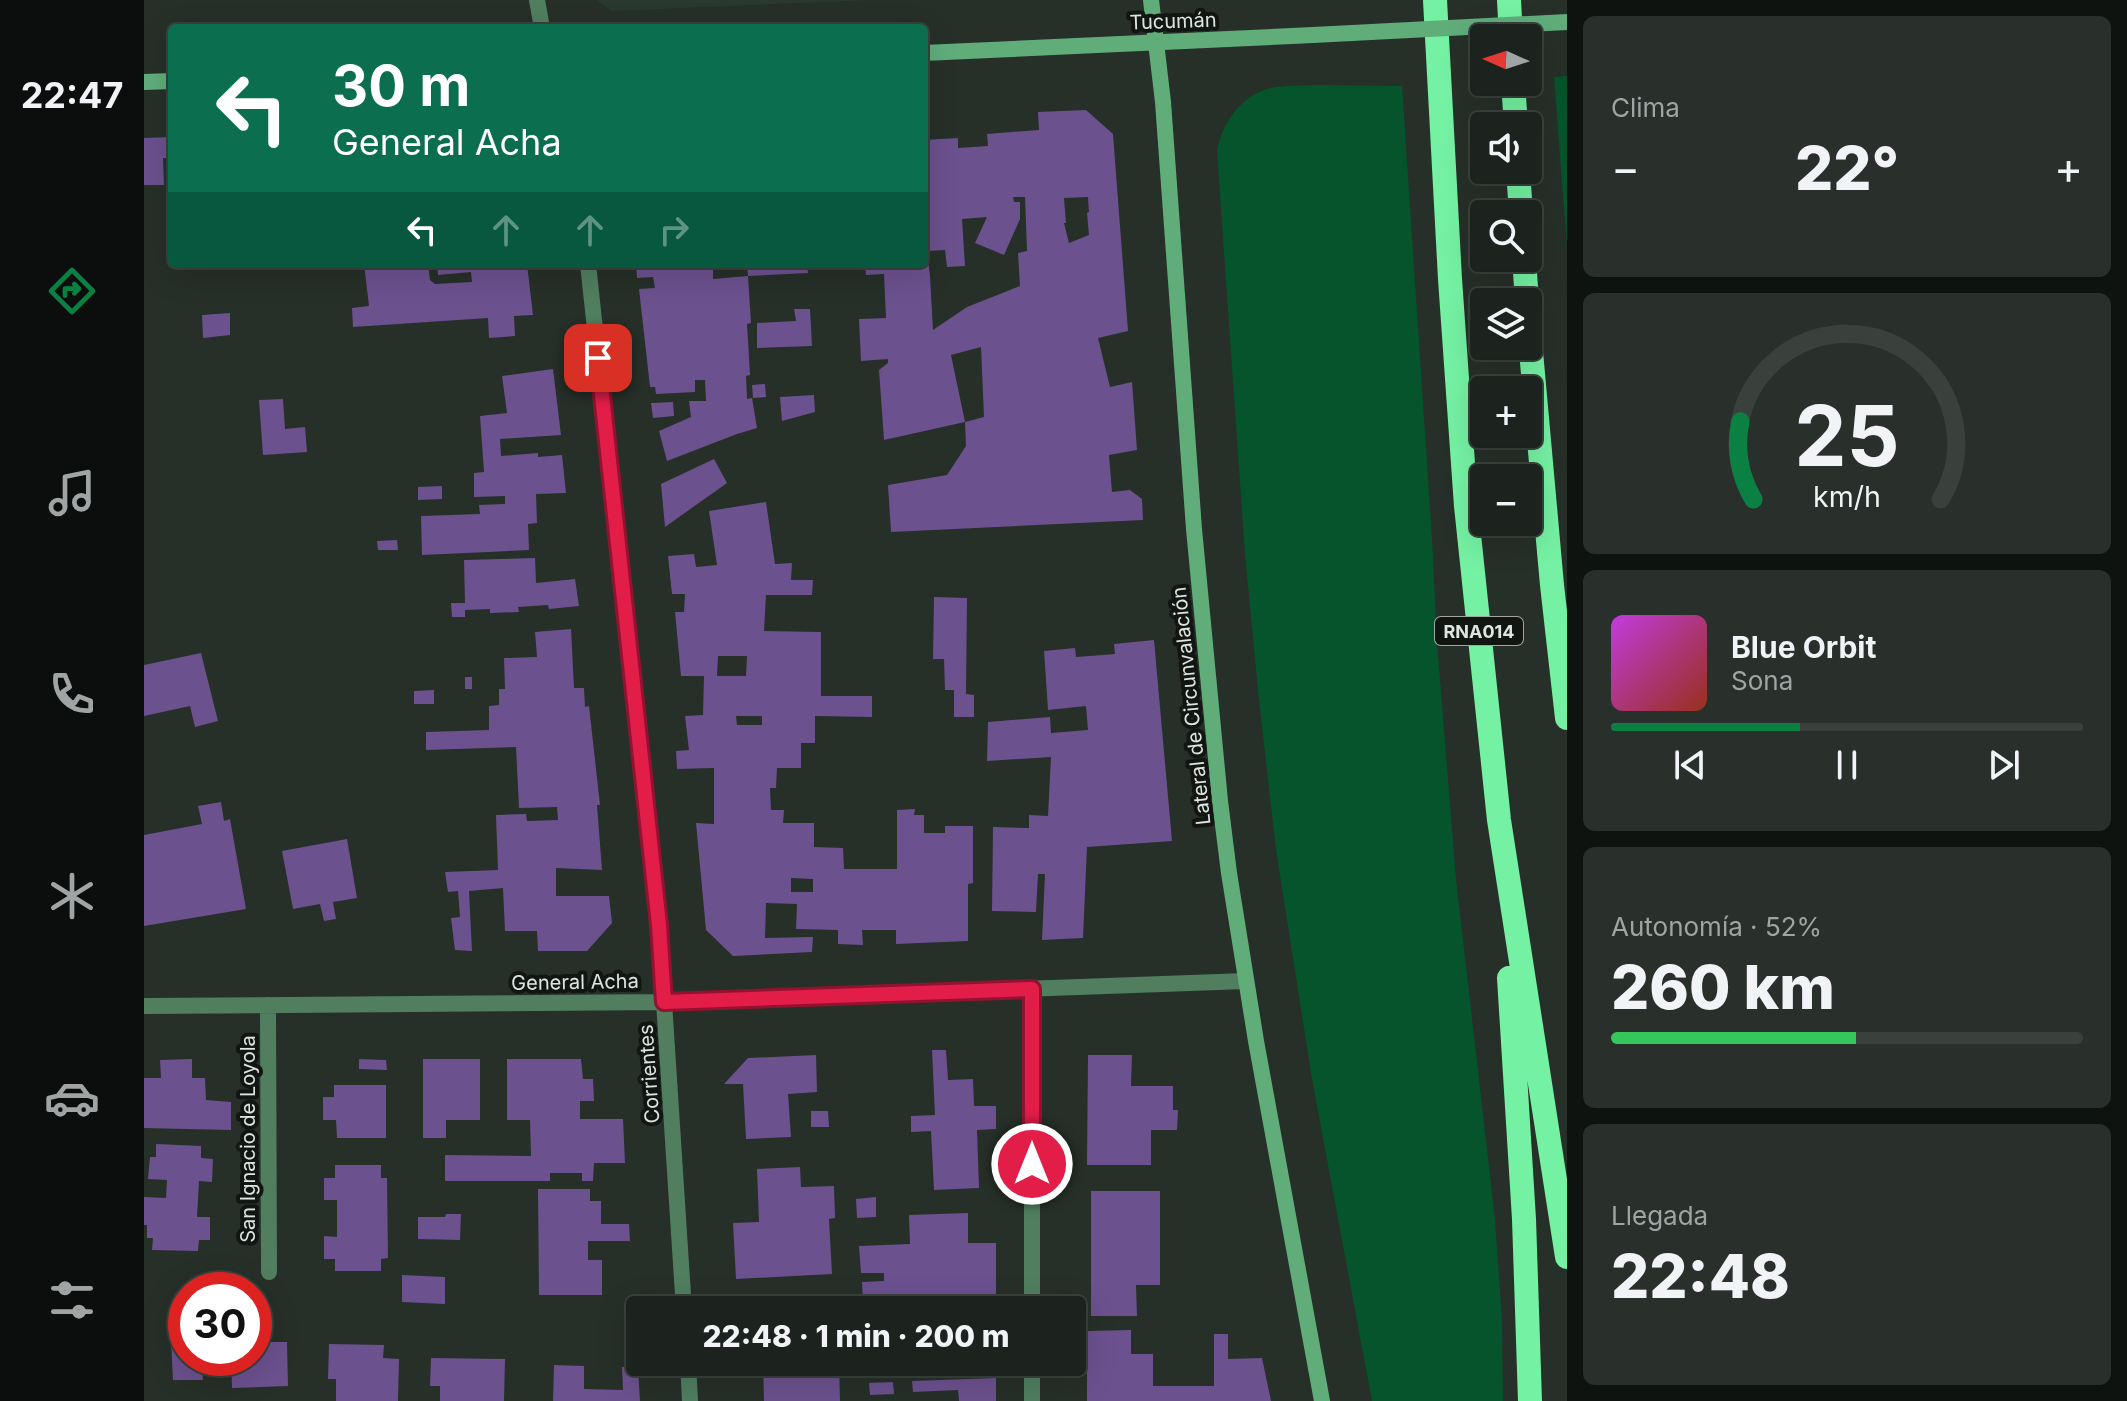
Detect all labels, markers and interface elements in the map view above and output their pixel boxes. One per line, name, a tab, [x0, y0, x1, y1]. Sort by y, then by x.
street label: Tucumán	[1129, 7, 1217, 35]
north arrow	[1470, 24, 1542, 96]
map controls	[1470, 24, 1542, 536]
text: 30 m	[332, 52, 470, 120]
icon: left	[200, 56, 304, 160]
text: 22:47	[21, 73, 123, 117]
text: Clima	[1611, 92, 1680, 123]
button: sound	[1470, 112, 1542, 184]
text: General Acha	[332, 120, 562, 164]
text: 22°	[1795, 132, 1899, 204]
text: −	[1611, 141, 1640, 195]
text: +	[2054, 141, 2083, 195]
button: search	[1470, 200, 1542, 272]
icon: left	[400, 208, 444, 252]
icon: ahead	[484, 208, 528, 252]
icon: ahead	[568, 208, 612, 252]
icon: right	[652, 208, 696, 252]
icon: directions	[44, 263, 100, 319]
button: layers	[1470, 288, 1542, 360]
pin	[564, 324, 632, 392]
icon: arrive	[576, 336, 620, 380]
button: +	[1470, 376, 1542, 448]
text: 25	[1794, 384, 1900, 485]
button: −	[1470, 464, 1542, 536]
icon: music	[44, 465, 100, 521]
text: km/h	[1813, 479, 1881, 514]
street label: Lateral de Circunvalación	[1167, 586, 1215, 826]
road number: RNA014	[1435, 617, 1523, 645]
text: Blue Orbit	[1731, 629, 1876, 665]
text: Sona	[1731, 665, 1793, 696]
icon: phone	[44, 666, 100, 722]
icon: previous	[1668, 743, 1712, 787]
icon: pause	[1825, 743, 1869, 787]
icon: next	[1982, 743, 2026, 787]
icon: climate	[44, 868, 100, 924]
text: Autonomía · 52%	[1611, 911, 1822, 942]
text: 260 km	[1611, 951, 1835, 1023]
street label: General Acha	[511, 969, 639, 995]
street label: Corrientes	[634, 1024, 664, 1124]
street label: San Ignacio de Loyola	[236, 1035, 260, 1243]
icon: car	[44, 1070, 100, 1126]
position arrow	[990, 1122, 1074, 1206]
text: Llegada	[1611, 1200, 1708, 1231]
text: 22:48	[1611, 1240, 1790, 1312]
icon: filters	[44, 1272, 100, 1328]
speed limit sign: 30	[168, 1272, 272, 1376]
text: 22:48 · 1 min · 200 m	[702, 1318, 1010, 1354]

